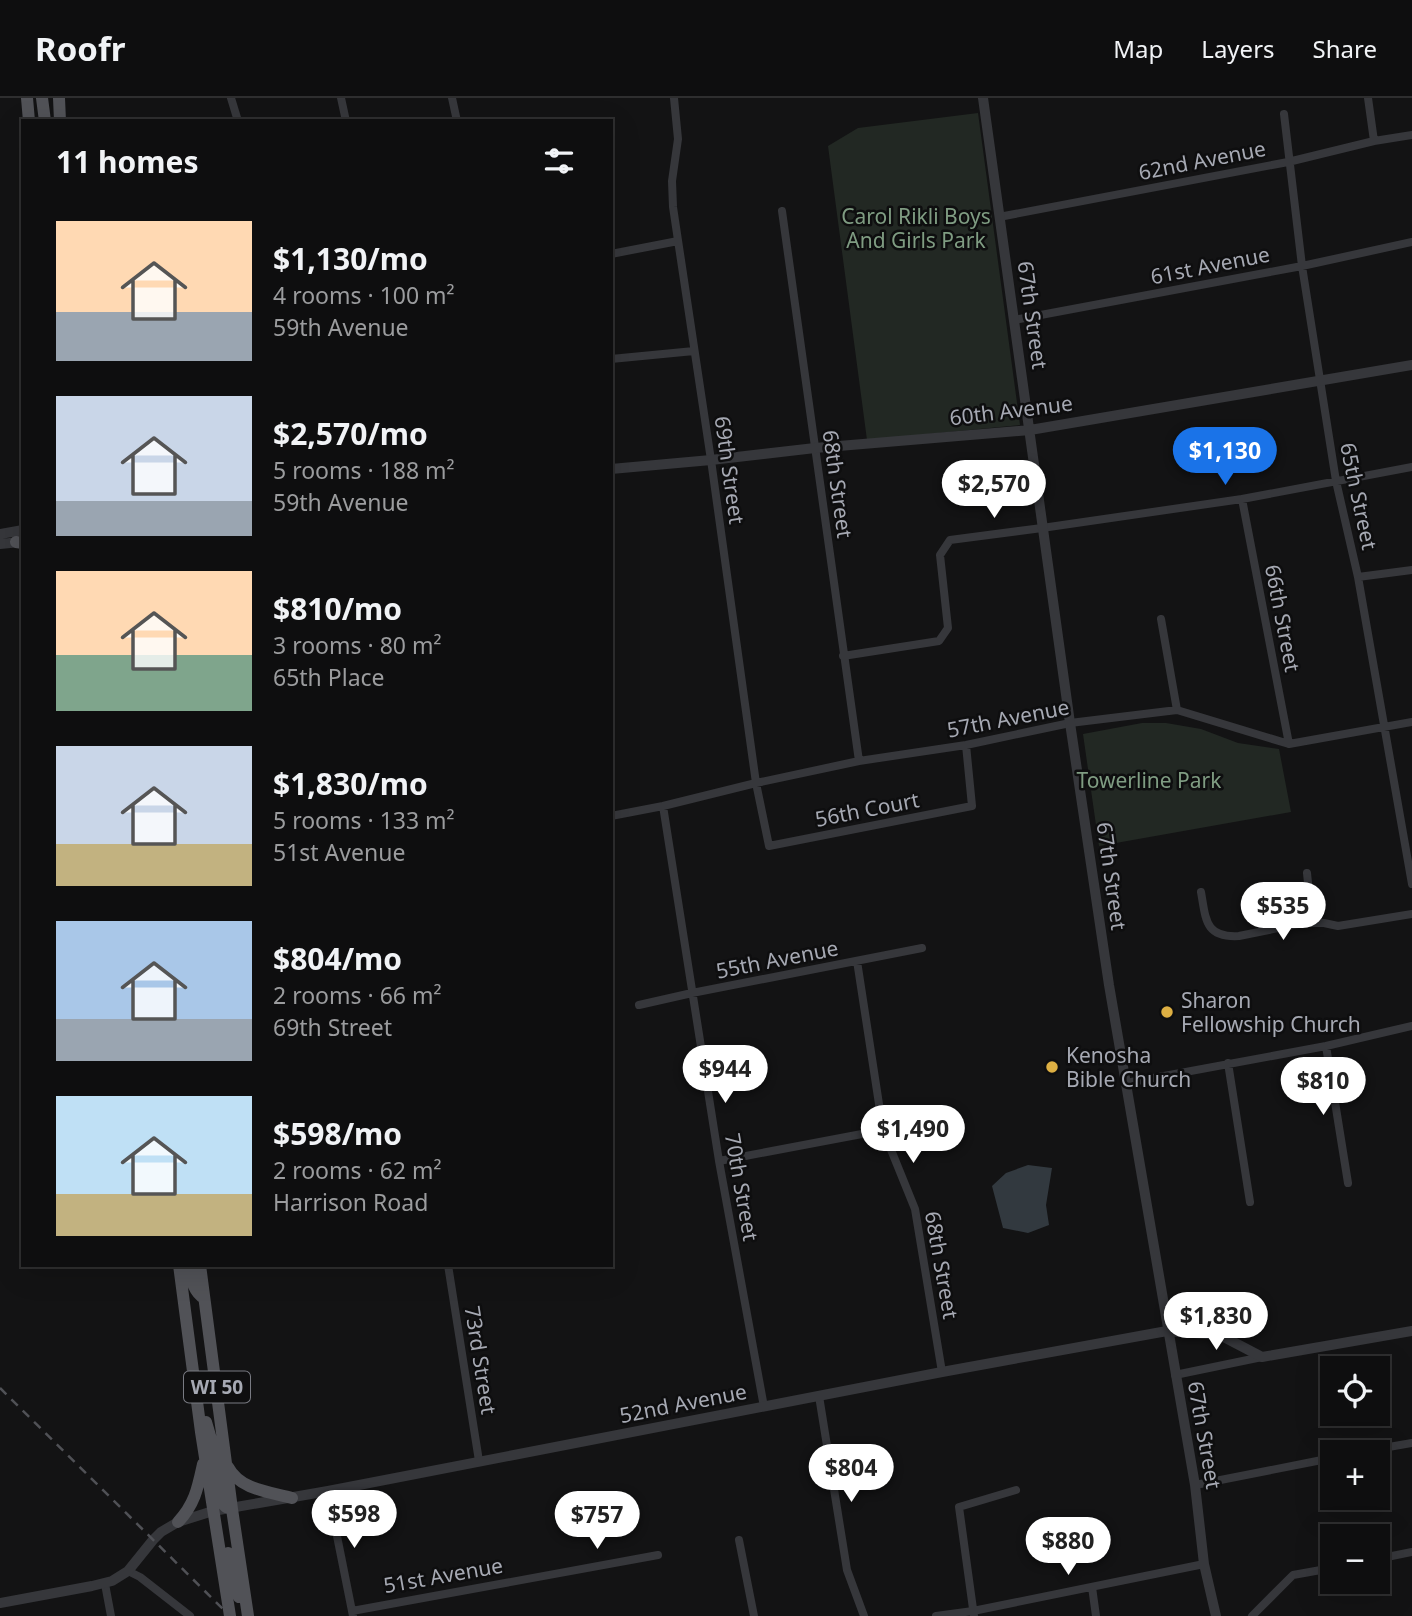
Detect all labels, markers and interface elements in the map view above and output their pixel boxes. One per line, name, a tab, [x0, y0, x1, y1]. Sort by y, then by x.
text: Roofr	[35, 26, 125, 71]
text: Map	[1113, 32, 1163, 65]
text: Layers	[1201, 32, 1275, 65]
text: Share	[1313, 32, 1377, 65]
street label: 62nd Avenue	[1136, 134, 1268, 186]
text: 11 homes	[56, 141, 199, 182]
icon: filters	[540, 142, 578, 180]
park label: Carol Rikli Boys And Girls Park	[841, 202, 991, 254]
text: $1,130/mo	[273, 238, 428, 279]
street label: 61st Avenue	[1148, 240, 1272, 290]
icon: home	[112, 249, 196, 333]
street label: 67th Street	[1012, 259, 1054, 371]
text: 4 rooms · 100 m²	[273, 279, 455, 311]
text: 59th Avenue	[273, 311, 409, 343]
street label: 60th Avenue	[948, 389, 1074, 431]
text: $2,570/mo	[273, 413, 428, 454]
street label: 69th Street	[709, 414, 751, 526]
icon: home	[112, 424, 196, 508]
street label: 68th Street	[817, 428, 859, 540]
pin: $1,130	[1168, 428, 1282, 487]
text: $1,130	[1189, 434, 1261, 466]
street label: 65th Street	[1334, 440, 1384, 552]
text: 5 rooms · 188 m²	[273, 454, 455, 486]
pin: $2,570	[937, 460, 1051, 520]
text: $2,570	[958, 467, 1030, 499]
text: 59th Avenue	[273, 486, 409, 518]
street label: 66th Street	[1259, 562, 1307, 674]
text: $810/mo	[273, 588, 402, 629]
icon: home	[112, 599, 196, 683]
text: 3 rooms · 80 m²	[273, 629, 442, 661]
text: 65th Place	[273, 661, 385, 693]
street label: 57th Avenue	[945, 692, 1071, 744]
text: $1,830/mo	[273, 763, 428, 804]
park label: Towerline Park	[1076, 766, 1222, 794]
icon: home	[112, 774, 196, 858]
street label: 56th Court	[813, 785, 922, 833]
text: 5 rooms · 133 m²	[273, 804, 455, 836]
street label: 67th Street	[1091, 820, 1133, 932]
text: 51st Avenue	[273, 836, 405, 868]
pin: $535	[1242, 882, 1324, 942]
text: $535	[1257, 889, 1309, 921]
street label: 55th Avenue	[714, 933, 840, 985]
text: $804/mo	[273, 938, 402, 979]
icon: home	[112, 949, 196, 1033]
text: 2 rooms · 66 m²	[273, 979, 442, 1011]
place label: Sharon Fellowship Church	[1181, 986, 1361, 1038]
marker: Sharon Fellowship Church	[1159, 1004, 1175, 1020]
text: 69th Street	[273, 1011, 392, 1043]
place label: Kenosha Bible Church	[1066, 1041, 1191, 1093]
pin: $944	[684, 1046, 766, 1105]
text: $944	[699, 1052, 751, 1084]
pin: $810	[1282, 1058, 1364, 1117]
marker: Kenosha Bible Church	[1044, 1059, 1060, 1075]
text: $810	[1297, 1064, 1349, 1096]
pin: $1,490	[856, 1105, 970, 1165]
text: $1,490	[877, 1112, 949, 1144]
text: $598/mo	[273, 1113, 402, 1154]
icon: home	[112, 1124, 196, 1208]
street label: 70th Street	[719, 1131, 765, 1243]
text: 2 rooms · 62 m²	[273, 1154, 442, 1186]
text: Harrison Road	[273, 1186, 428, 1218]
street label: 68th Street	[919, 1209, 965, 1321]
pin: $1,830	[1159, 1292, 1273, 1352]
text: $1,830	[1180, 1299, 1252, 1331]
street label: 73rd Street	[459, 1304, 503, 1417]
map controls	[1320, 1356, 1390, 1594]
button: locate	[1320, 1356, 1390, 1426]
road number: WI 50	[184, 1372, 250, 1402]
street label: 52nd Avenue	[617, 1377, 749, 1429]
street label: 67th Street	[1182, 1379, 1228, 1491]
button: +	[1320, 1440, 1390, 1510]
pin: $804	[810, 1444, 892, 1504]
text: $804	[825, 1451, 877, 1483]
pin: $598	[313, 1490, 395, 1550]
pin: $757	[556, 1492, 638, 1551]
text: $598	[328, 1497, 380, 1529]
text: $757	[571, 1498, 623, 1530]
pin: $880	[1027, 1518, 1109, 1577]
text: $880	[1042, 1524, 1094, 1556]
button: −	[1320, 1524, 1390, 1594]
street label: 51st Avenue	[381, 1551, 505, 1599]

